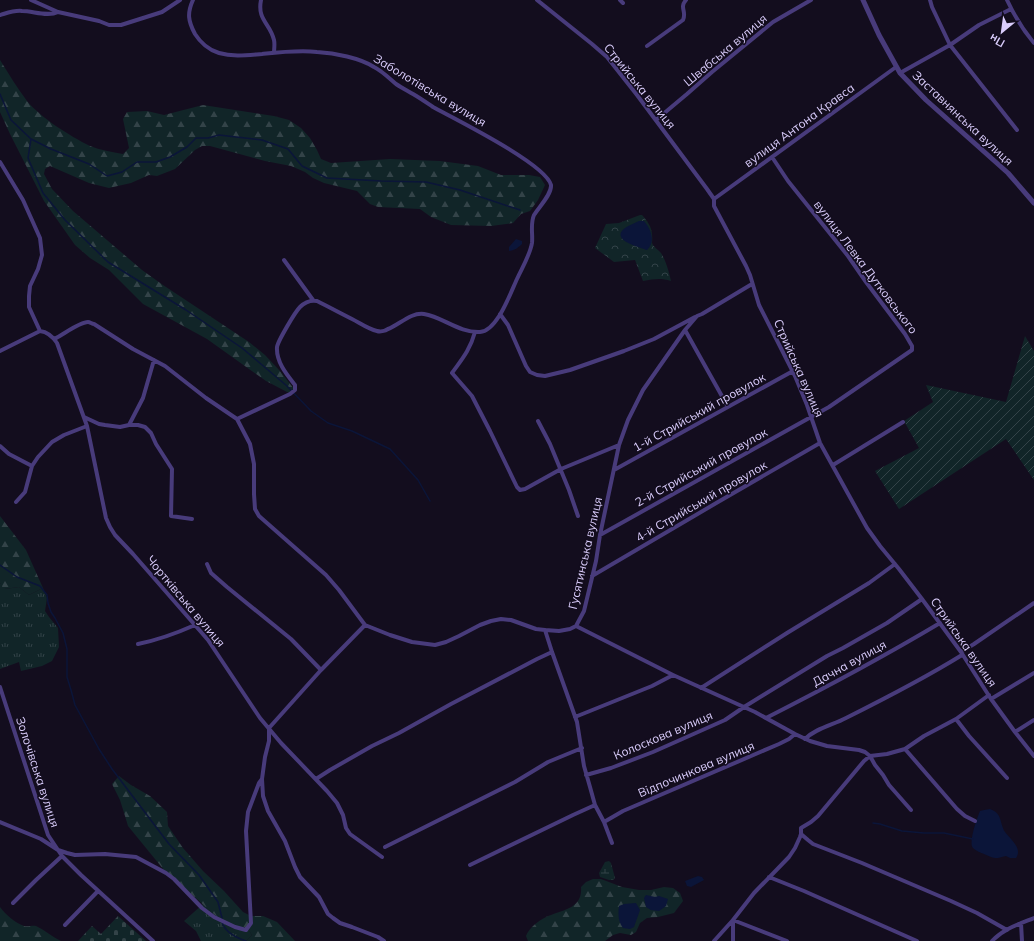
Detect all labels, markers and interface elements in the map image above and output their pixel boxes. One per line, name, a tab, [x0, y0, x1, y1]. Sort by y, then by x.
street label: Швабська вулиця	[680, 11, 770, 89]
north arrow	[982, 12, 1022, 52]
text: Пн	[987, 31, 1007, 51]
street label: Стрийська вулиця	[601, 40, 679, 132]
street label: Заболотівська вулиця	[371, 50, 489, 130]
street label: Заставнянська вулиця	[910, 67, 1016, 169]
street label: вулиця Антона Кравса	[741, 80, 857, 170]
street label: вулиця Левка Дутковського	[811, 197, 921, 337]
street label: Стрийська вулиця	[771, 317, 827, 419]
street label: 1-й Стрийський провулок	[630, 369, 768, 455]
street label: 2-й Стрийський провулок	[632, 424, 770, 510]
street label: 4-й Стрийський провулок	[633, 457, 770, 545]
street label: Гусятинська вулиця	[565, 495, 605, 611]
street label: Чортківська вулиця	[143, 552, 229, 650]
street label: Стрийська вулиця	[928, 594, 1000, 690]
street label: Дачна вулиця	[809, 636, 889, 690]
street label: Колоскова вулиця	[611, 707, 715, 763]
street label: Золочівська вулиця	[13, 715, 63, 829]
street label: Відпочинкова вулиця	[635, 738, 757, 800]

